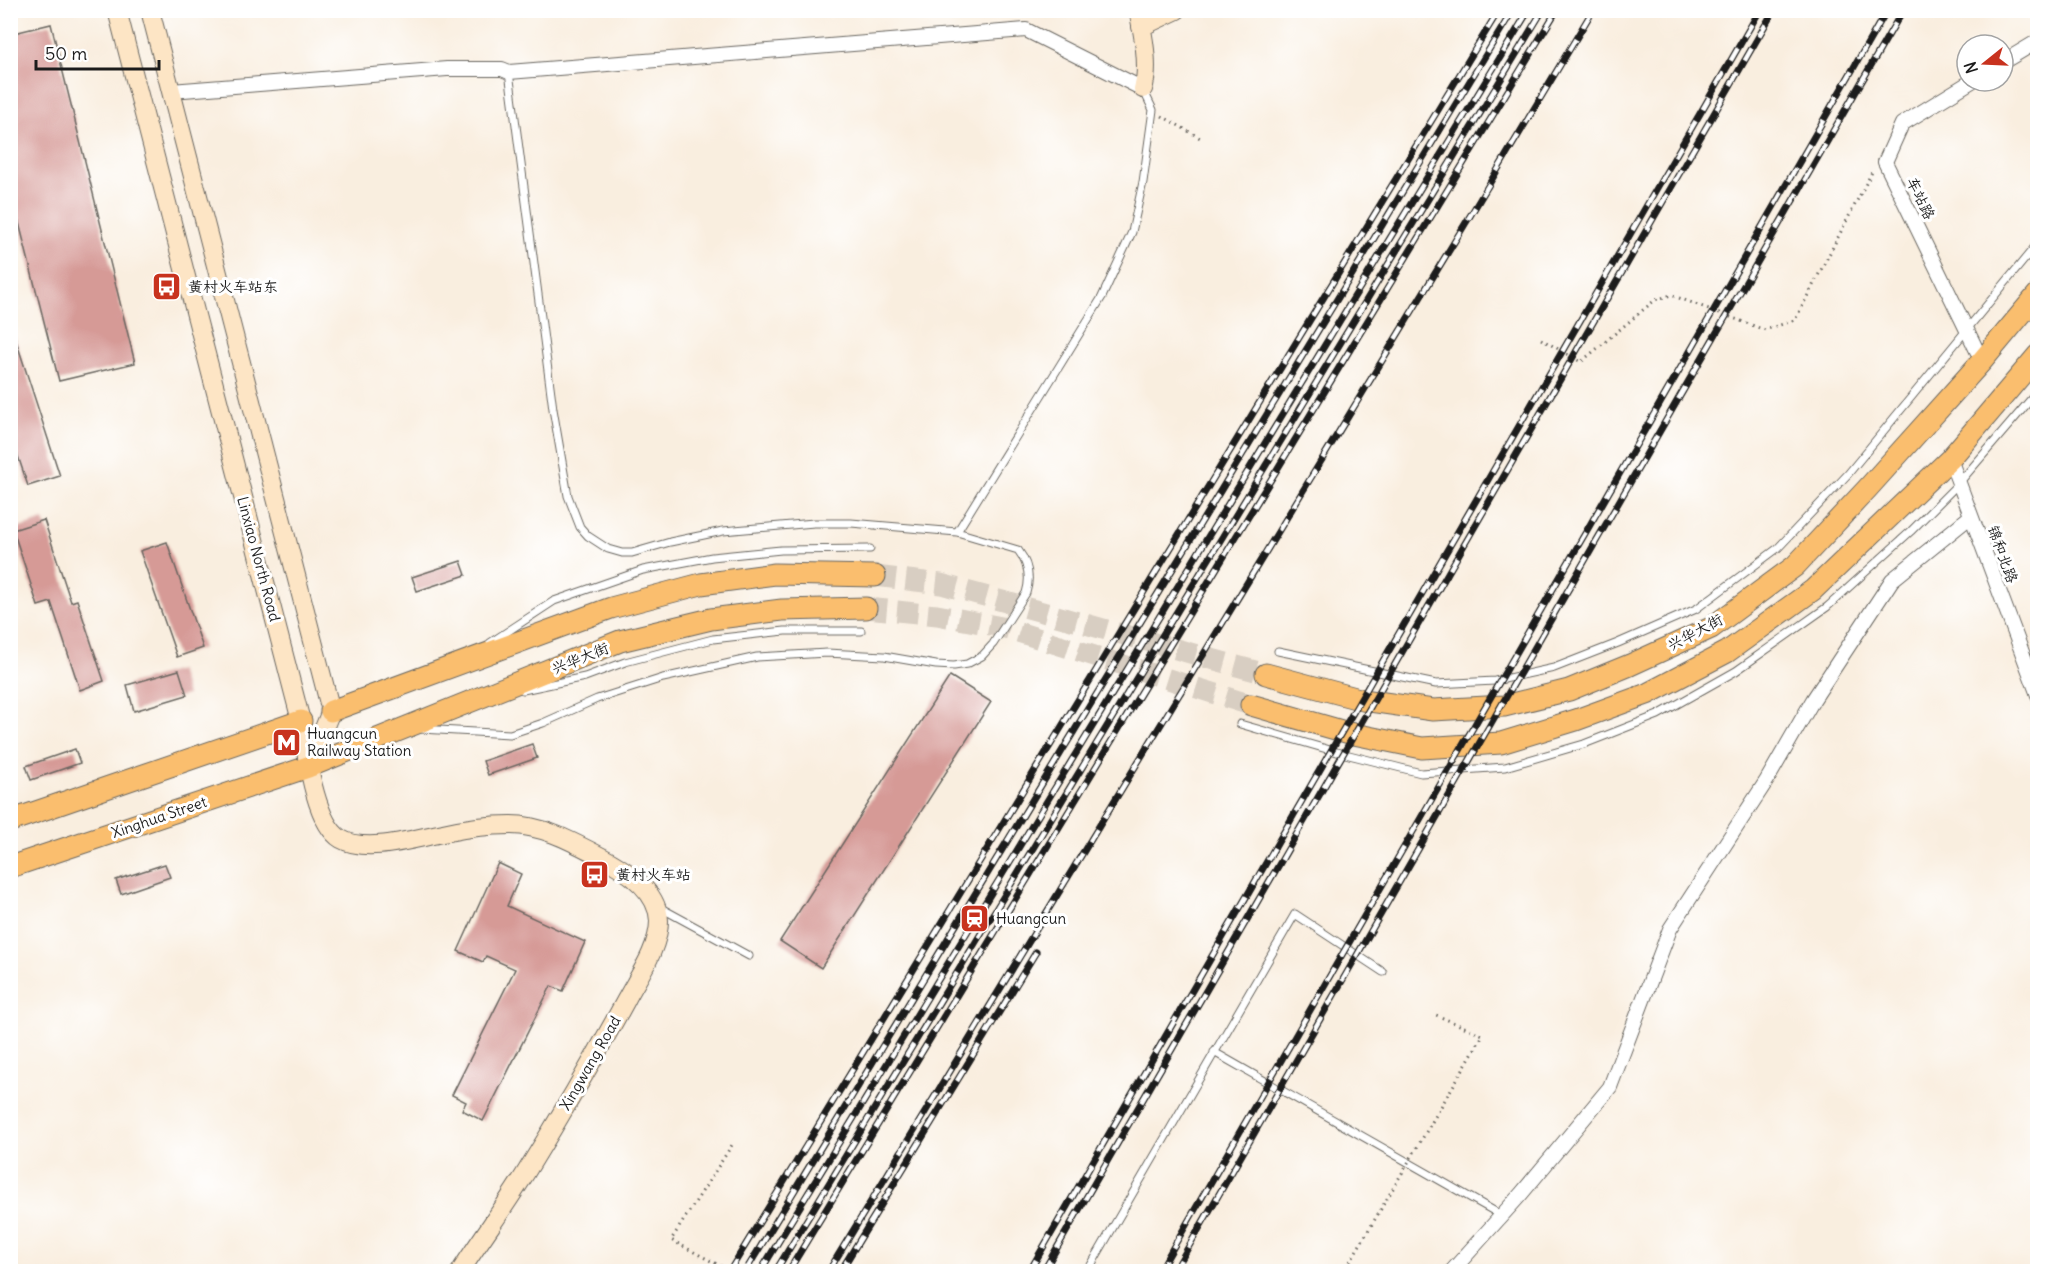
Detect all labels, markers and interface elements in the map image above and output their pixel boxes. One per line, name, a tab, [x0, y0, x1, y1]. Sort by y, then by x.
scale bar	[36, 33, 159, 71]
north arrow	[1955, 33, 2015, 93]
text: 50 m	[45, 42, 87, 65]
text: N	[1960, 59, 1982, 76]
street label: 车站路	[1903, 174, 1939, 222]
bus stop icon: 黄村火车站东	[151, 270, 183, 302]
place label: 黄村火车站东	[188, 277, 278, 296]
street label: Linxiao North Road	[233, 494, 285, 624]
street label: 锦和北路	[1984, 523, 2022, 585]
street label: 兴华大街	[1664, 610, 1726, 654]
street label: 兴华大街	[549, 638, 611, 678]
place label: Huangcun Railway Station	[307, 724, 412, 760]
metro station icon: Huangcun Railway Station	[270, 726, 302, 758]
street label: Xinghua Street	[109, 792, 209, 842]
bus stop icon: 黄村火车站	[579, 858, 611, 890]
place label: 黄村火车站	[616, 865, 691, 884]
station icon: Huangcun	[959, 902, 991, 934]
place label: Huangcun	[996, 909, 1066, 928]
street label: Xingwang Road	[555, 1012, 625, 1114]

